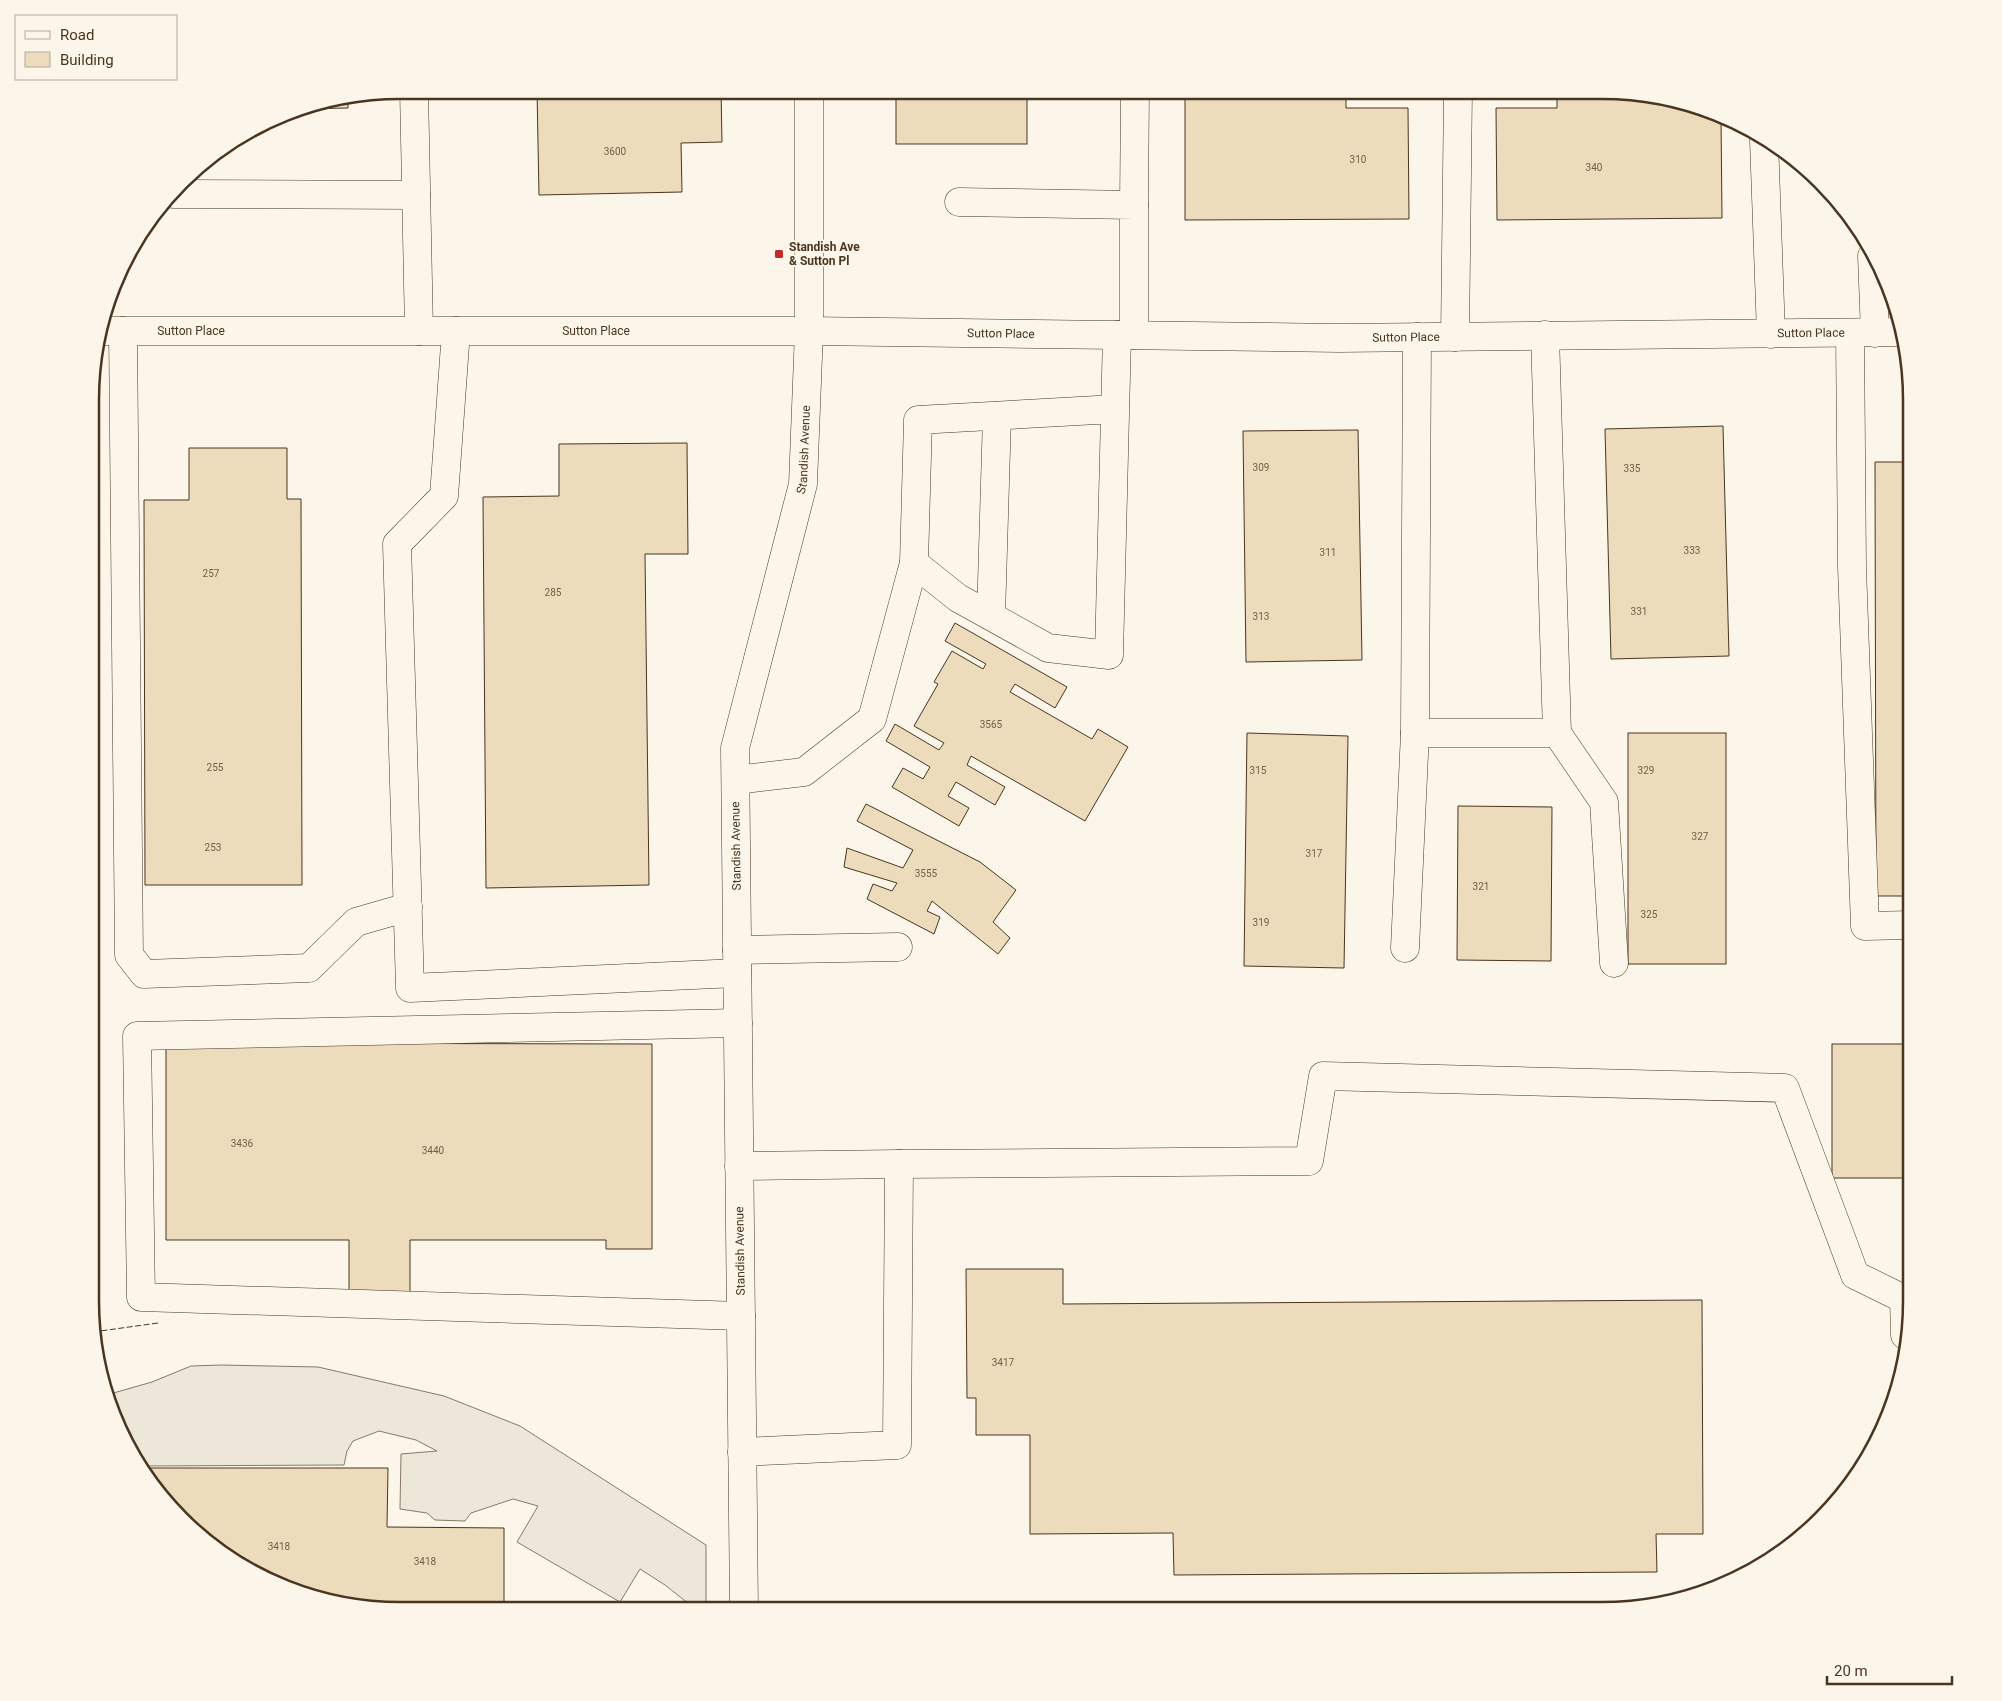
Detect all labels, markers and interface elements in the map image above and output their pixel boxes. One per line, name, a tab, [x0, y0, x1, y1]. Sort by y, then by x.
legend	[15, 15, 178, 80]
text: Road	[60, 26, 94, 44]
text: Building	[60, 51, 114, 69]
house number: 3600	[604, 146, 627, 157]
house number: 310	[1350, 154, 1367, 165]
house number: 340	[1586, 162, 1603, 173]
place label: Standish Ave & Sutton Pl	[789, 240, 860, 268]
marker: Standish Ave & Sutton Pl	[773, 248, 785, 260]
street label: Sutton Place	[157, 324, 225, 338]
street label: Sutton Place	[562, 324, 630, 338]
street label: Sutton Place	[967, 326, 1035, 341]
street label: Sutton Place	[1777, 326, 1845, 340]
street label: Sutton Place	[1372, 330, 1440, 345]
street label: Standish Avenue	[794, 405, 813, 496]
house number: 309	[1253, 462, 1269, 473]
house number: 335	[1624, 463, 1641, 474]
house number: 333	[1684, 545, 1700, 556]
house number: 311	[1320, 547, 1336, 558]
house number: 257	[203, 568, 220, 579]
house number: 285	[545, 587, 562, 598]
house number: 331	[1631, 606, 1647, 617]
house number: 313	[1253, 611, 1269, 622]
house number: 3565	[980, 719, 1003, 730]
house number: 255	[207, 762, 224, 773]
house number: 315	[1250, 765, 1267, 776]
house number: 329	[1638, 765, 1654, 776]
street label: Standish Avenue	[728, 801, 744, 891]
house number: 327	[1692, 831, 1709, 842]
house number: 253	[205, 842, 221, 853]
house number: 317	[1306, 848, 1323, 859]
house number: 3555	[915, 868, 938, 879]
house number: 321	[1473, 881, 1489, 892]
house number: 325	[1641, 909, 1658, 920]
house number: 319	[1253, 917, 1269, 928]
house number: 3436	[231, 1138, 254, 1149]
house number: 3440	[422, 1145, 445, 1156]
street label: Standish Avenue	[732, 1206, 748, 1296]
house number: 3417	[992, 1357, 1015, 1368]
house number: 3418	[268, 1541, 291, 1552]
house number: 3418	[414, 1556, 437, 1567]
scale bar	[1827, 1654, 1952, 1686]
text: 20 m	[1834, 1662, 1868, 1680]

